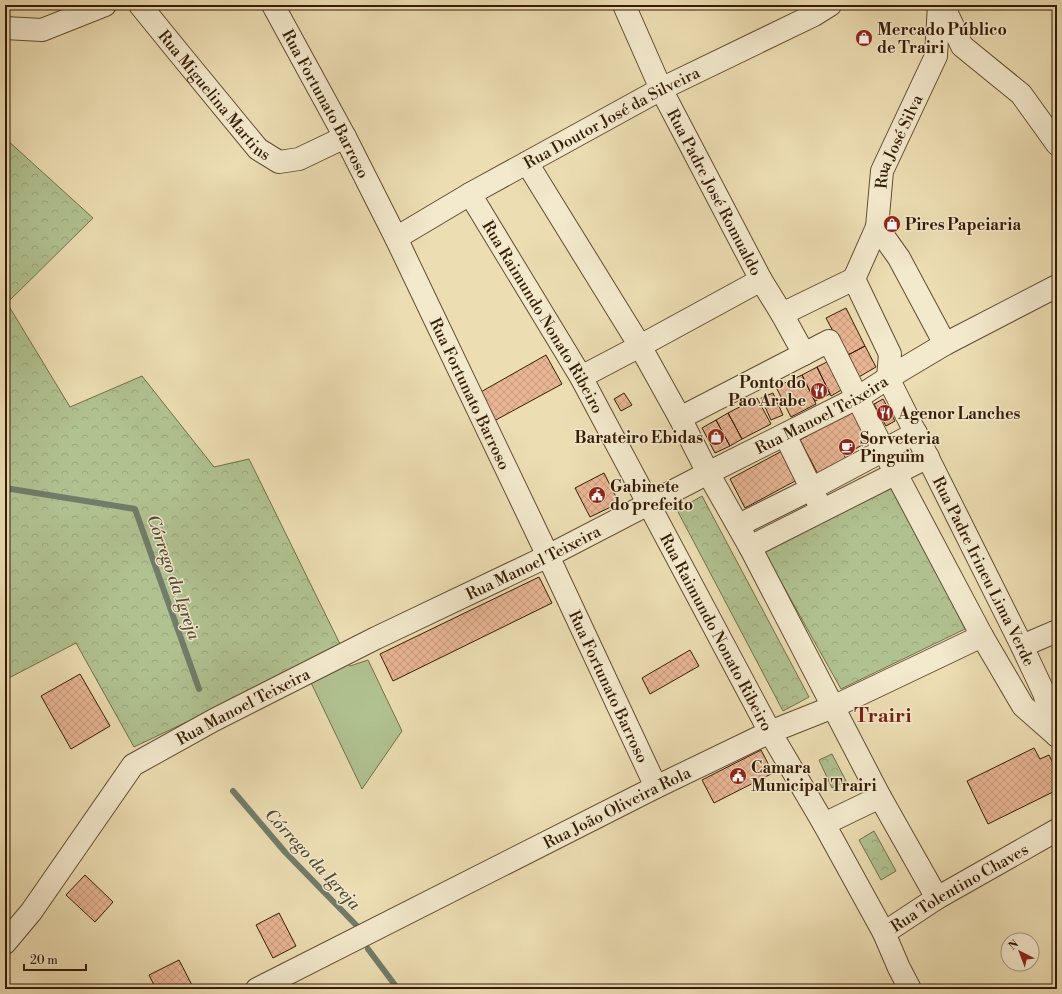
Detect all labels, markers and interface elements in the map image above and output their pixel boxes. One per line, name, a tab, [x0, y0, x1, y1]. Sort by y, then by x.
place label: Mercado Público de Trairi	[877, 20, 1007, 58]
street label: Rua Miguelina Martins	[153, 26, 274, 165]
street label: Rua Fortunato Barroso	[277, 26, 373, 182]
shop icon: Mercado Público de Trairi	[854, 28, 874, 48]
street label: Rua Doutor José da Silveira	[520, 62, 704, 174]
street label: Rua José Silva	[871, 91, 928, 190]
street label: Rua Padre José Romualdo	[662, 106, 766, 279]
shop icon: Pires Papeiaria	[882, 214, 902, 234]
place label: Pires Papeiaria	[905, 215, 1021, 235]
street label: Rua Raimundo Nonato Ribeiro	[477, 217, 608, 417]
street label: Rua Fortunato Barroso	[425, 315, 514, 473]
street label: Rua Manoel Teixeira	[752, 371, 893, 459]
place label: Ponto do Pao Arabe	[728, 373, 806, 411]
restaurant icon: Ponto do Pao Arabe	[809, 381, 829, 401]
restaurant icon: Agenor Lanches	[875, 403, 895, 423]
place label: Agenor Lanches	[897, 404, 1020, 424]
shop icon: Barateiro Ebidas	[706, 427, 726, 447]
place label: Barateiro Ebidas	[574, 428, 703, 448]
place label: Sorveteria Pinguim	[860, 429, 940, 467]
cafe icon: Sorveteria Pinguim	[837, 437, 857, 457]
street label: Rua Padre Irineu Lima Verde	[928, 473, 1039, 669]
place label: Gabinete do prefeito	[610, 477, 693, 515]
public building icon: Gabinete do prefeito	[587, 485, 607, 505]
water label: Córrego da Igreja	[141, 512, 205, 643]
street label: Rua Manoel Teixeira	[463, 521, 605, 605]
street label: Rua Raimundo Nonato Ribeiro	[655, 530, 777, 735]
street label: Rua Fortunato Barroso	[564, 608, 652, 766]
street label: Rua Manoel Teixeira	[173, 664, 314, 750]
district label: Trairi	[854, 704, 912, 729]
place label: Camara Municipal Trairi	[751, 758, 877, 796]
street label: Rua João Oliveira Rola	[540, 762, 695, 854]
public building icon: Camara Municipal Trairi	[728, 766, 748, 786]
water label: Córrego da Igreja	[260, 804, 365, 915]
street label: Rua Tolentino Chaves	[887, 839, 1032, 937]
north arrow	[1000, 932, 1040, 972]
text: N	[1006, 937, 1022, 953]
scale bar	[24, 946, 86, 972]
text: 20 m	[30, 953, 58, 968]

